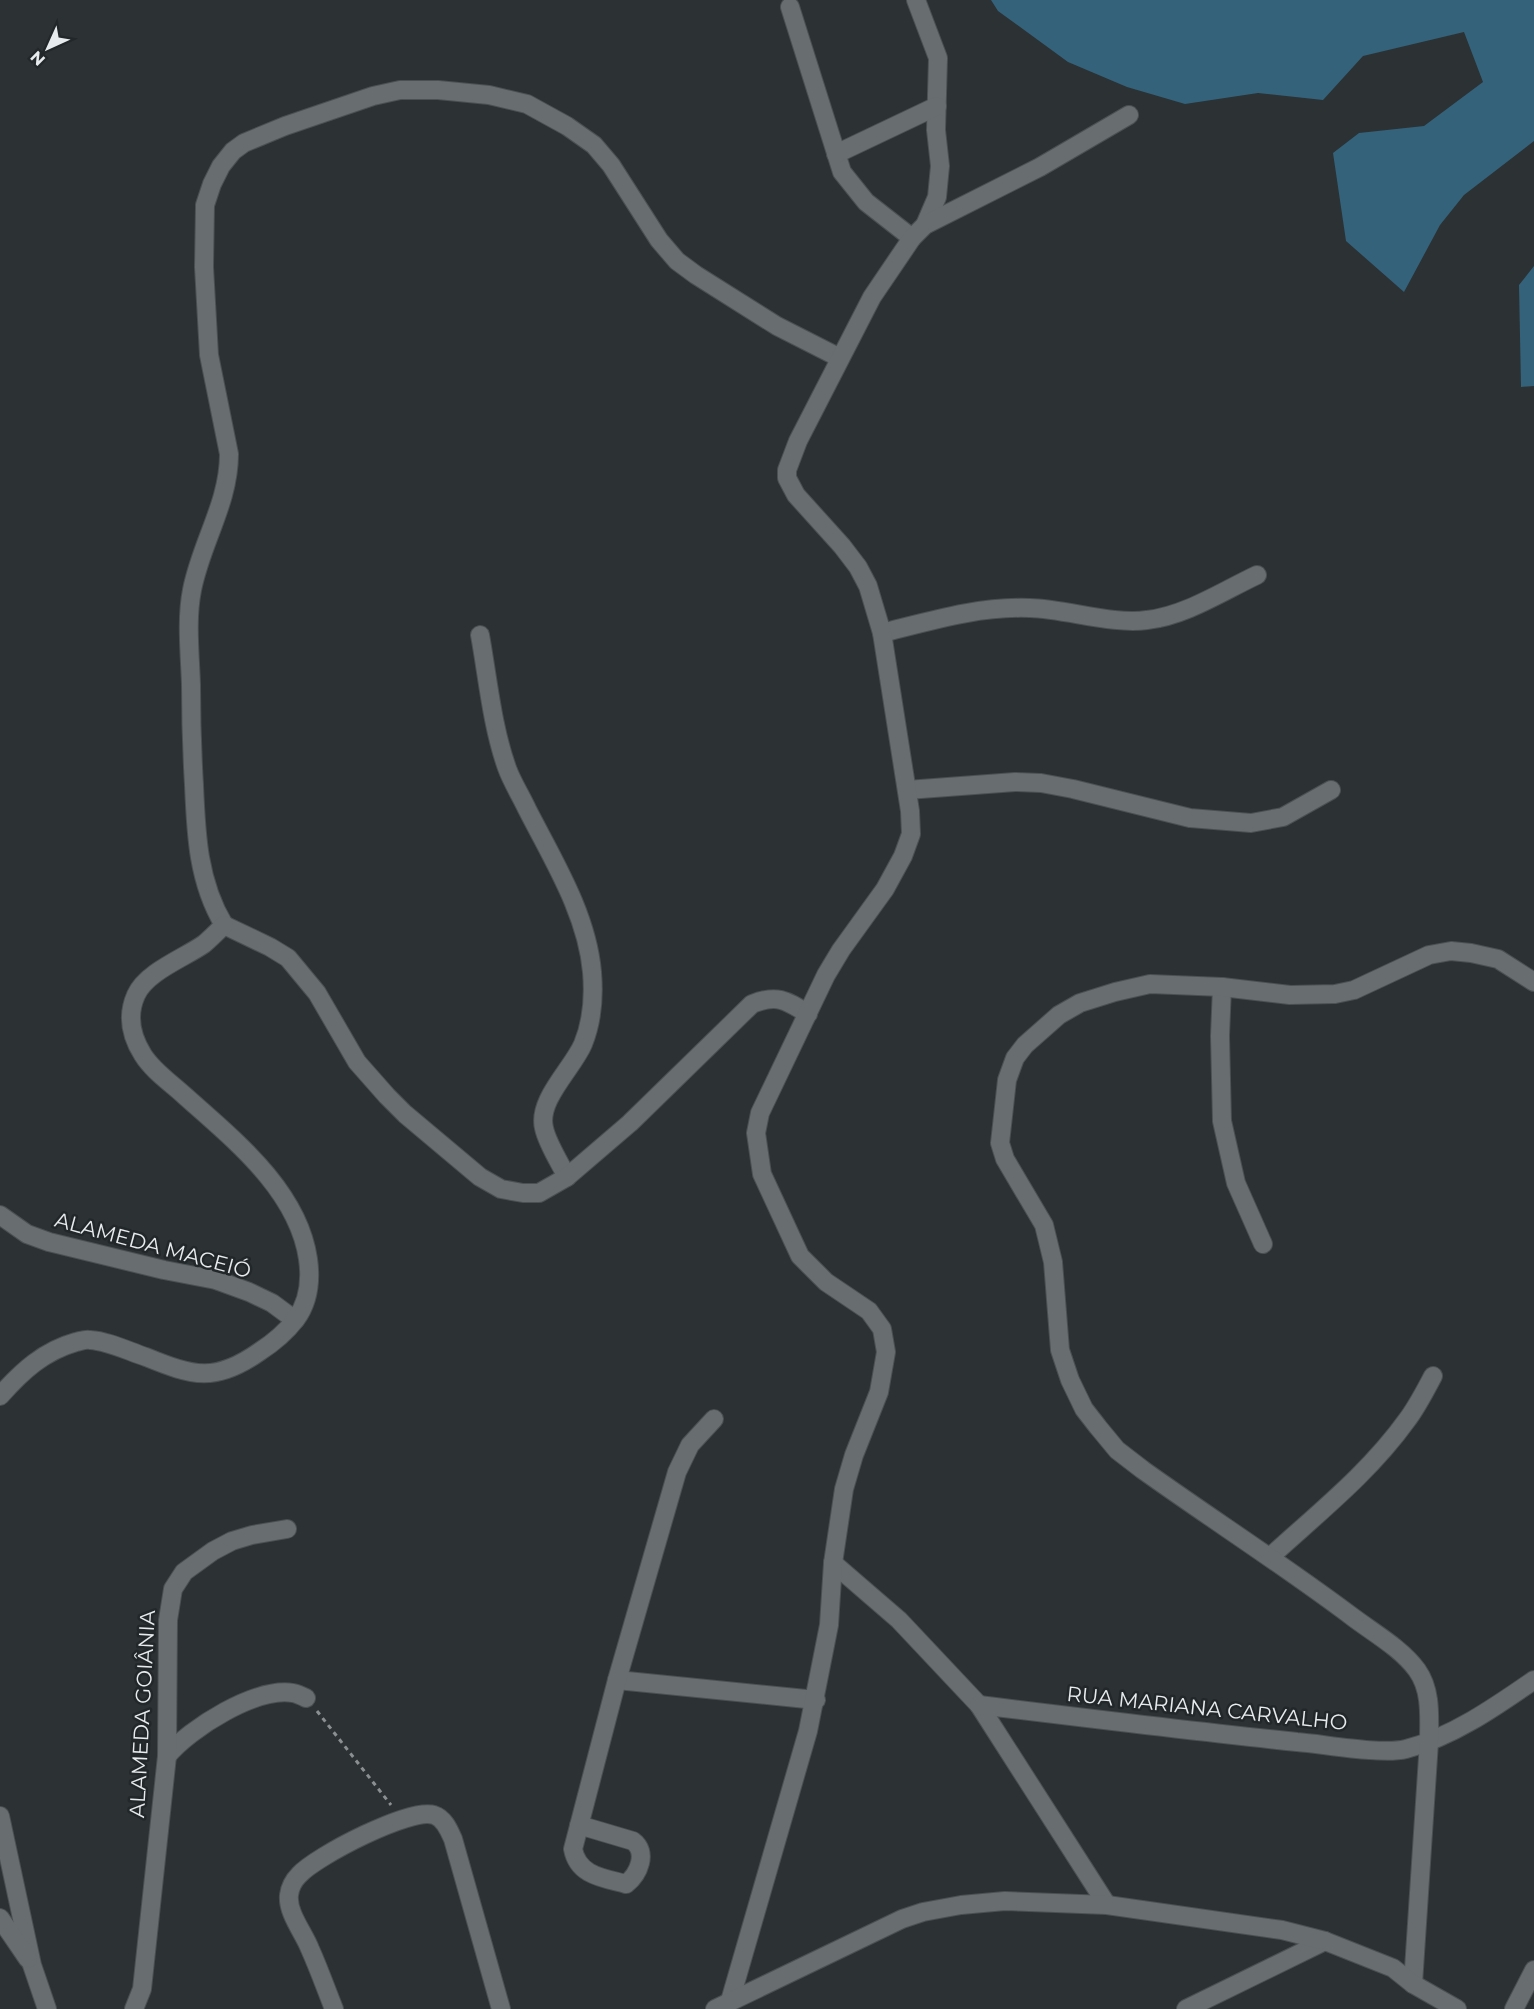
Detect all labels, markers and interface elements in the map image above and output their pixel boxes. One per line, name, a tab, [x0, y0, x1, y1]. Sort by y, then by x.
north arrow	[18, 18, 78, 78]
text: N	[26, 47, 49, 70]
street label: ALAMEDA MACEIÓ	[52, 1207, 254, 1283]
street label: ALAMEDA GOIÂNIA	[124, 1609, 160, 1819]
street label: RUA MARIANA CARVALHO	[1065, 1681, 1349, 1735]

